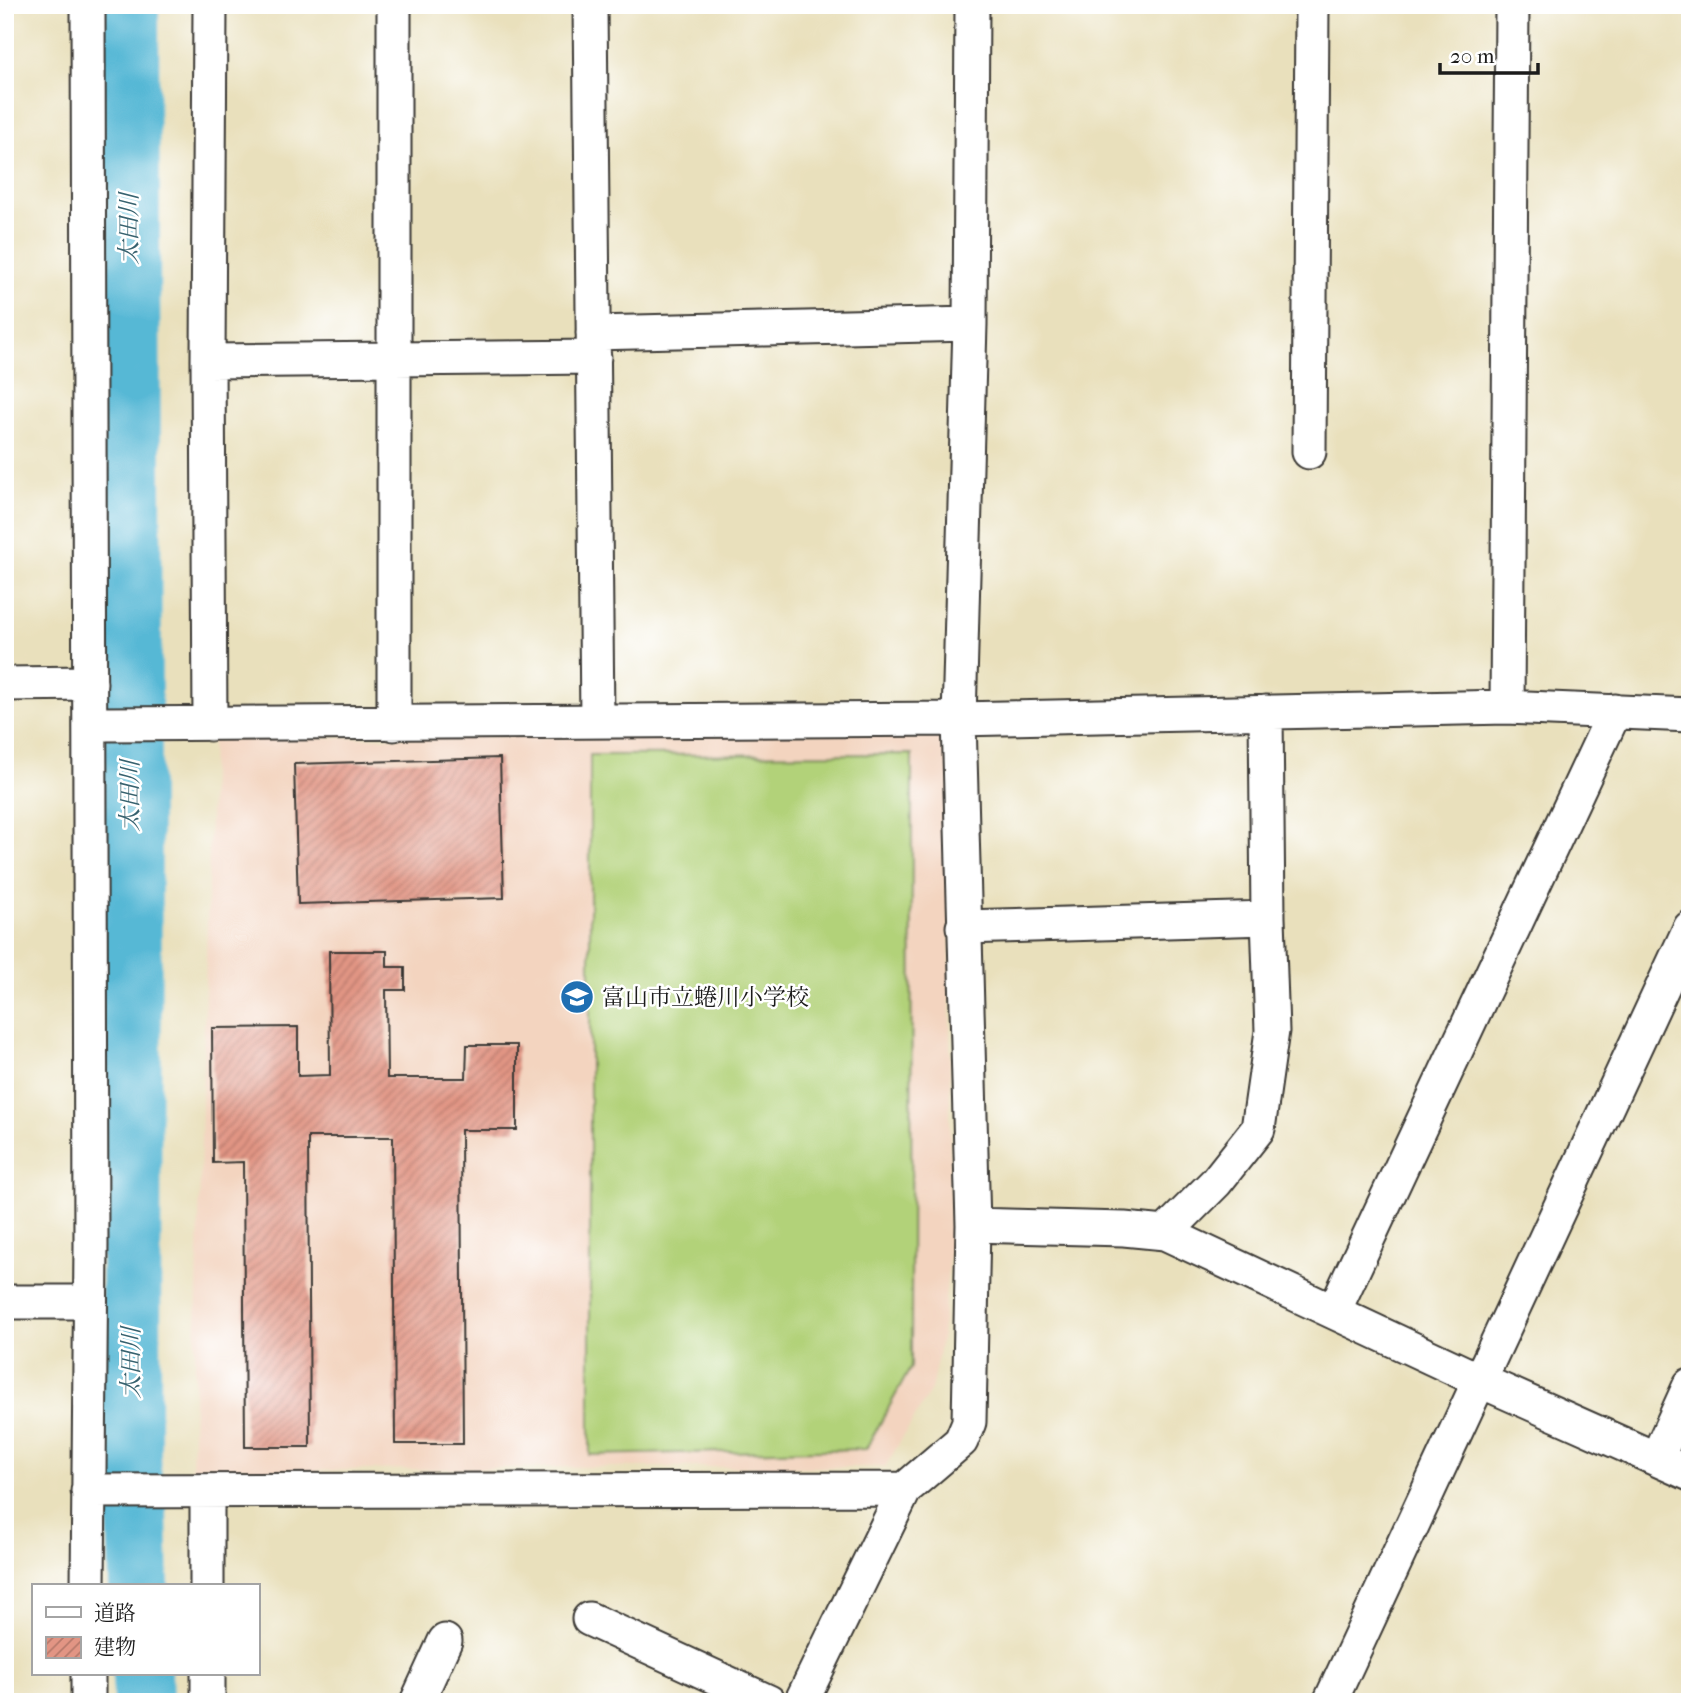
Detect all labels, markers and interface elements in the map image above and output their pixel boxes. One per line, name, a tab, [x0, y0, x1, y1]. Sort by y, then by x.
scale bar	[1440, 32, 1538, 76]
text: 20 m	[1450, 44, 1495, 68]
water label: 太田川	[115, 190, 143, 265]
water label: 太田川	[116, 757, 144, 832]
school or university icon: 富山市立蜷川小学校	[558, 978, 596, 1016]
place label: 富山市立蜷川小学校	[602, 984, 809, 1011]
water label: 太田川	[117, 1324, 145, 1399]
legend	[32, 1584, 259, 1676]
text: 道路	[94, 1601, 136, 1625]
text: 建物	[94, 1635, 136, 1659]

